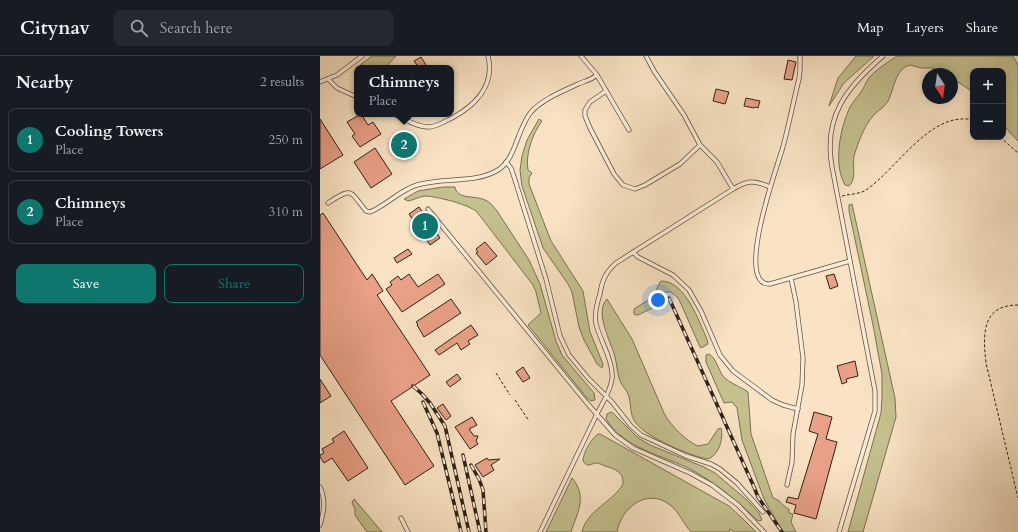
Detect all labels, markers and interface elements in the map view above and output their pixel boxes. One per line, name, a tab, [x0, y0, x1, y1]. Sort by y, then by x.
search box	[114, 10, 394, 46]
text: Citynav	[20, 15, 90, 41]
icon: search	[128, 17, 150, 39]
text: Search here	[160, 18, 233, 38]
text: Map	[857, 18, 884, 37]
text: Layers	[906, 18, 944, 37]
text: Share	[966, 18, 998, 37]
popup	[354, 65, 454, 117]
north arrow	[922, 68, 958, 104]
map controls	[970, 68, 1006, 140]
button: +	[970, 68, 1006, 104]
text: Nearby	[16, 71, 73, 94]
text: Chimneys	[369, 72, 439, 92]
text: 2 results	[260, 73, 304, 91]
text: Place	[369, 92, 397, 110]
button: −	[970, 104, 1006, 140]
text: Cooling Towers	[55, 121, 163, 141]
pin: 2	[391, 130, 417, 160]
text: 1	[27, 131, 33, 149]
text: 250 m	[269, 131, 303, 149]
text: Place	[55, 141, 83, 159]
text: Chimneys	[55, 193, 126, 213]
text: 2	[27, 203, 33, 221]
text: 310 m	[269, 203, 303, 221]
pin: 1	[412, 211, 438, 241]
text: Place	[55, 213, 83, 231]
button: Save	[16, 264, 156, 303]
button: Share	[164, 264, 304, 303]
your location	[648, 290, 668, 310]

